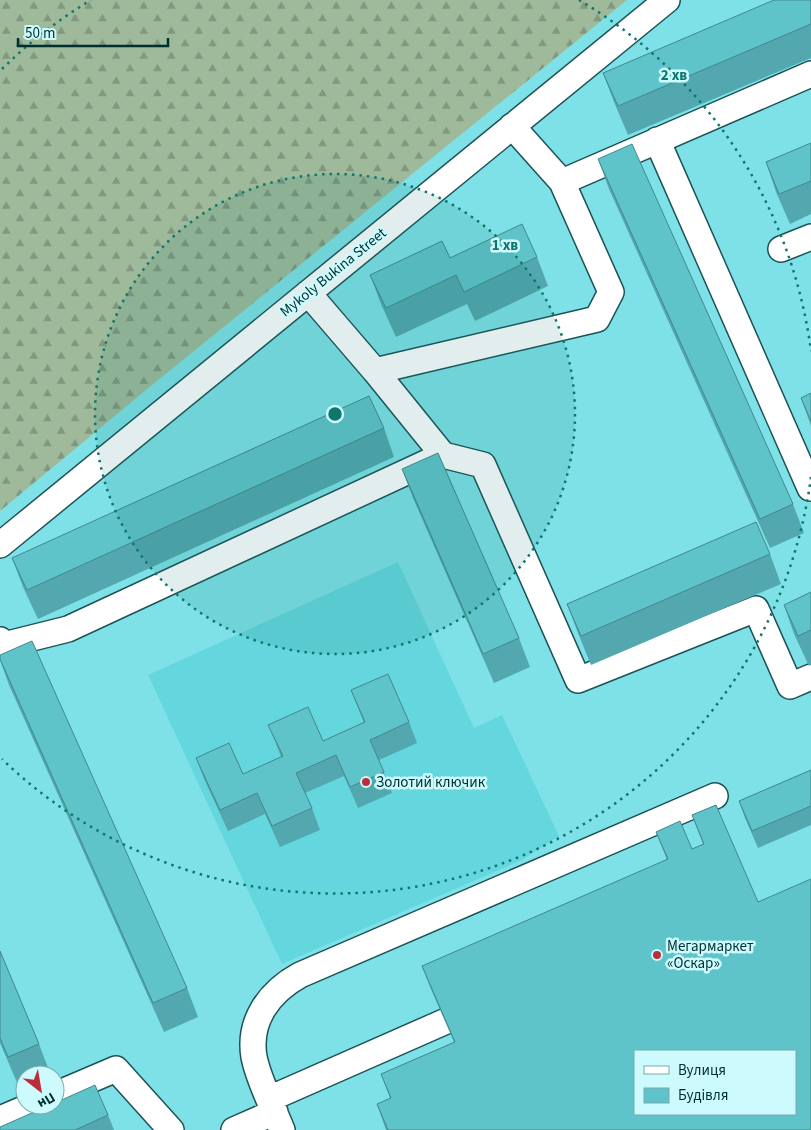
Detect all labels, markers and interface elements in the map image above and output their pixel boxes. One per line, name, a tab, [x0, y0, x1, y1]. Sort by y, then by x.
scale bar	[18, 15, 168, 47]
text: 50 m	[25, 23, 55, 44]
text: 2 хв	[661, 65, 687, 86]
street label: Mykoly Bukina Street	[276, 223, 391, 322]
text: 1 хв	[492, 235, 518, 256]
centre of rings	[326, 405, 344, 423]
place label: Золотий ключик	[376, 772, 486, 793]
marker: Золотий ключик	[360, 776, 372, 788]
place label: Мегармаркет «Оскар»	[667, 936, 754, 974]
marker: Мегармаркет «Оскар»	[651, 949, 663, 961]
legend	[634, 1050, 796, 1115]
text: Вулиця	[678, 1060, 726, 1081]
north arrow	[15, 1065, 65, 1115]
text: Будівля	[678, 1085, 728, 1106]
text: Пн	[34, 1087, 59, 1113]

